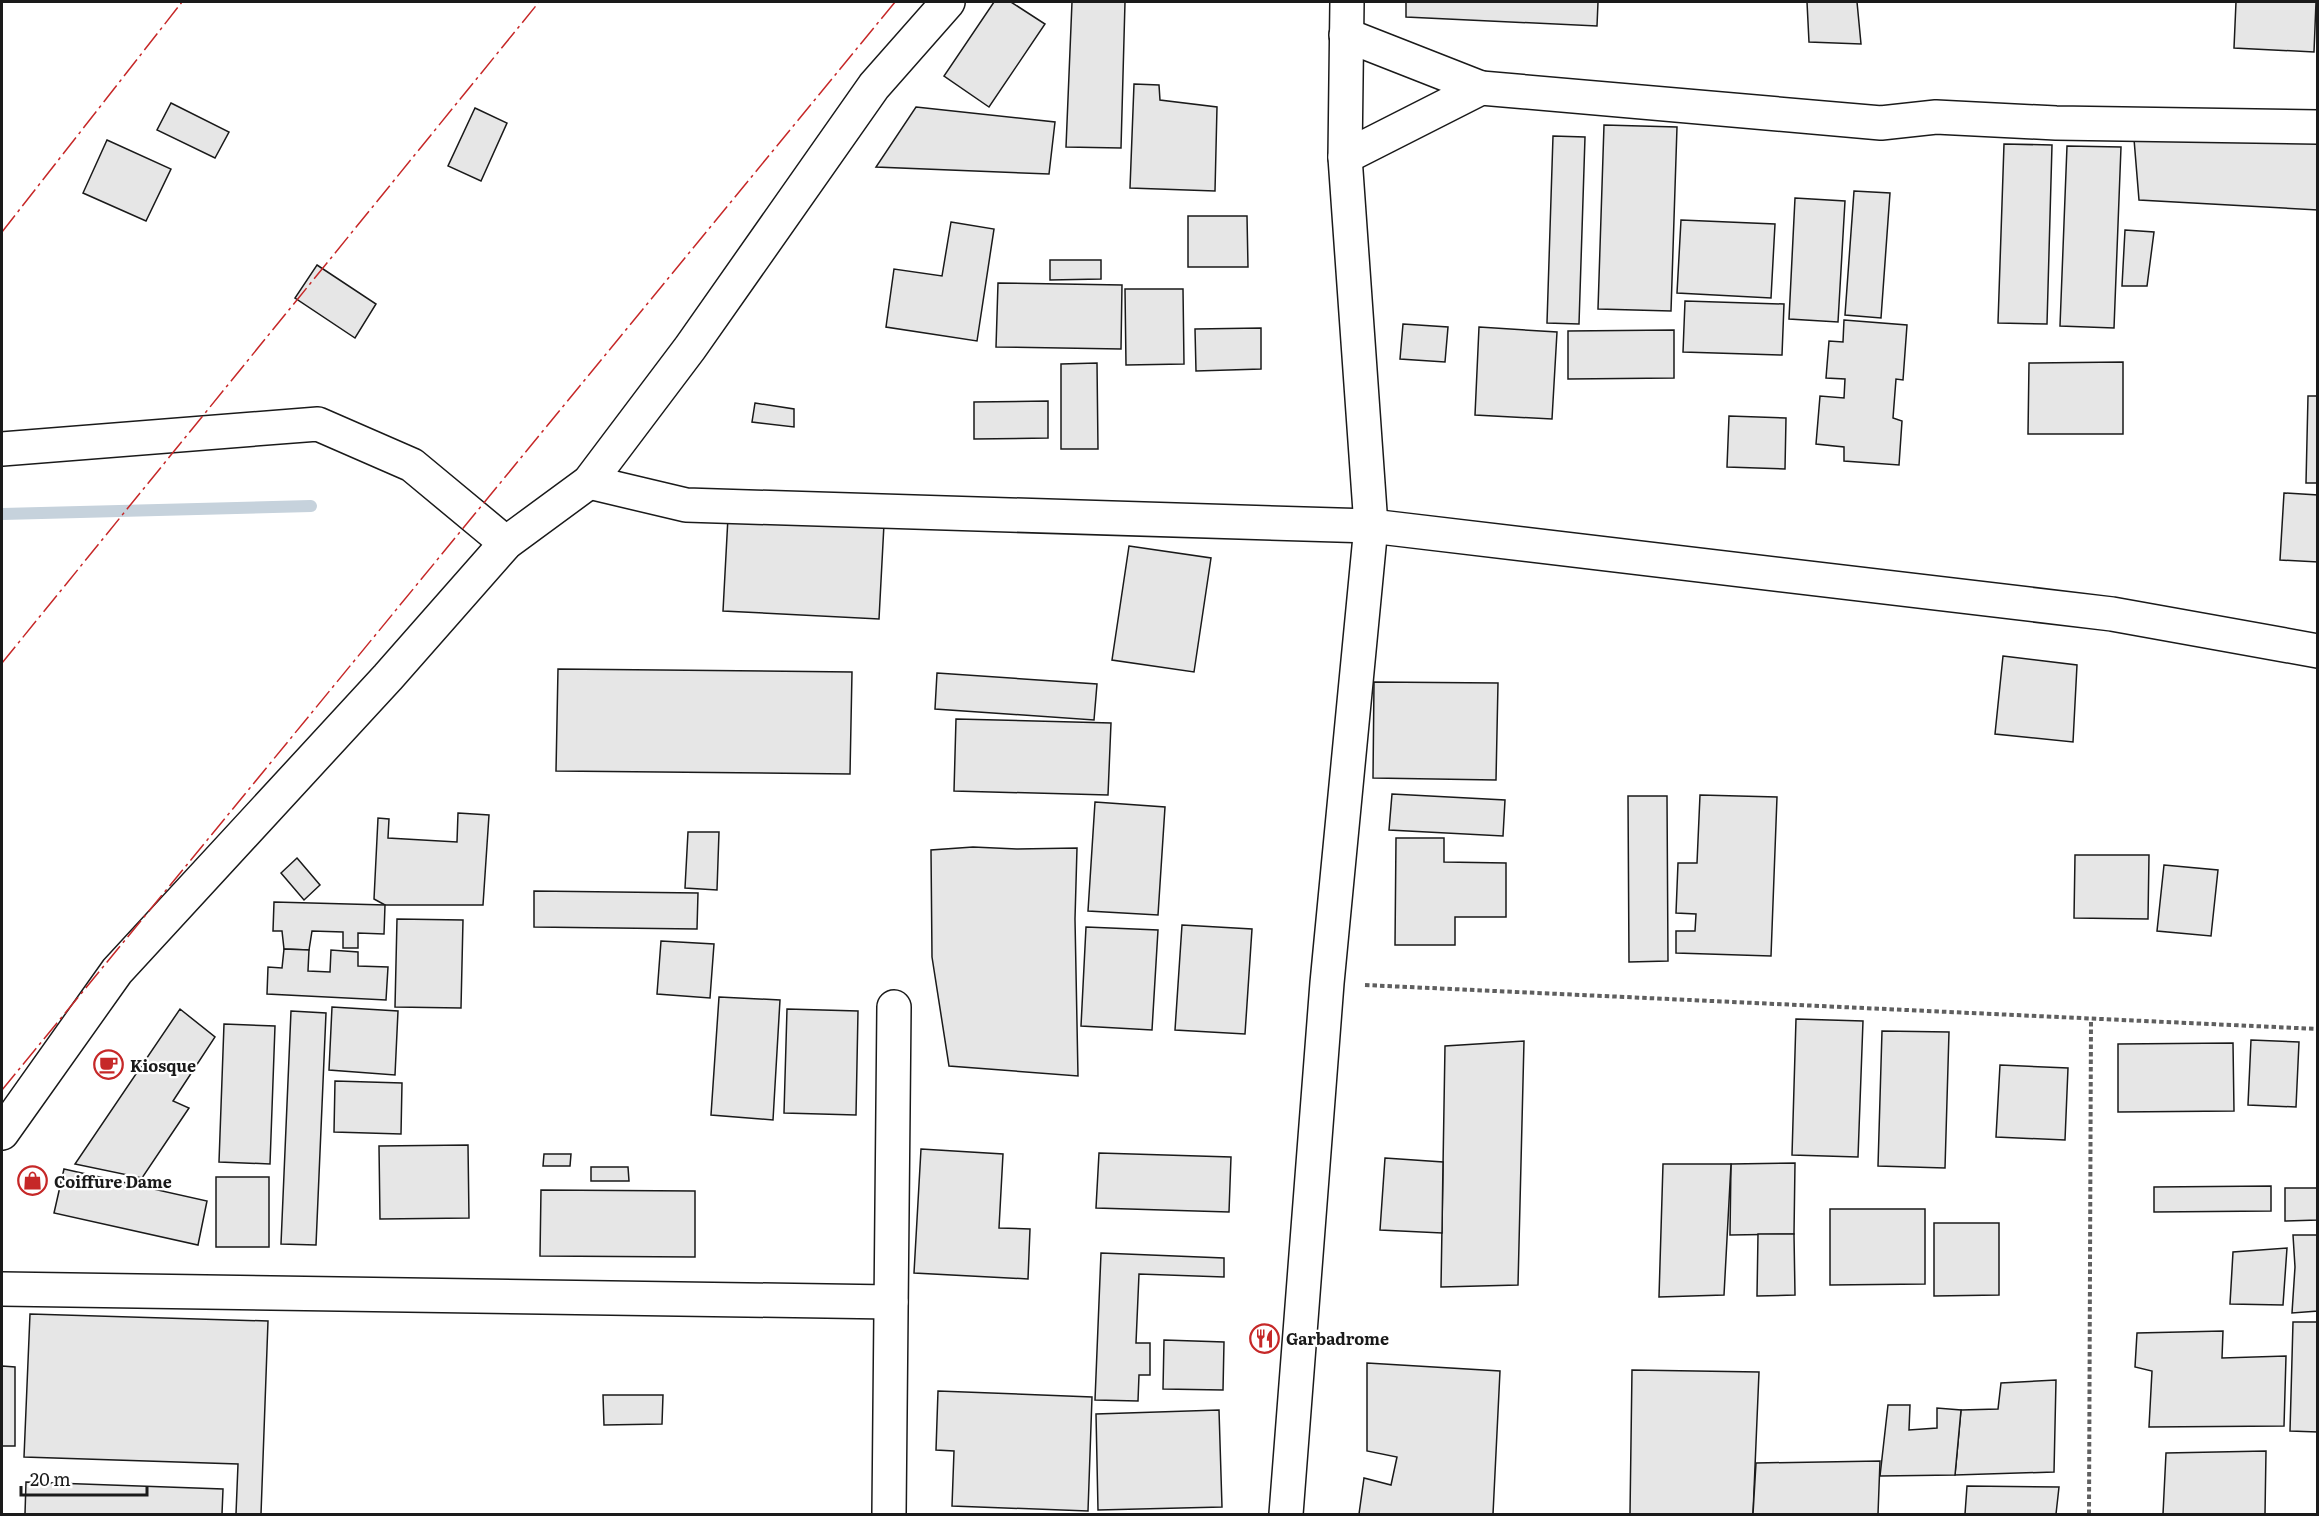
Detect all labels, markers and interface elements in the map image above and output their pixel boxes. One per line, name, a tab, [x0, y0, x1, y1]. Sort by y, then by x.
cafe icon: Kiosque	[93, 1049, 125, 1081]
place label: Kiosque	[130, 1053, 196, 1077]
shop icon: Coiffure Dame	[17, 1165, 49, 1197]
place label: Coiffure Dame	[54, 1169, 172, 1193]
restaurant icon: Garbadrome	[1249, 1322, 1281, 1354]
place label: Garbadrome	[1286, 1326, 1389, 1350]
scale bar	[21, 1459, 147, 1497]
text: 20 m	[30, 1465, 71, 1492]

